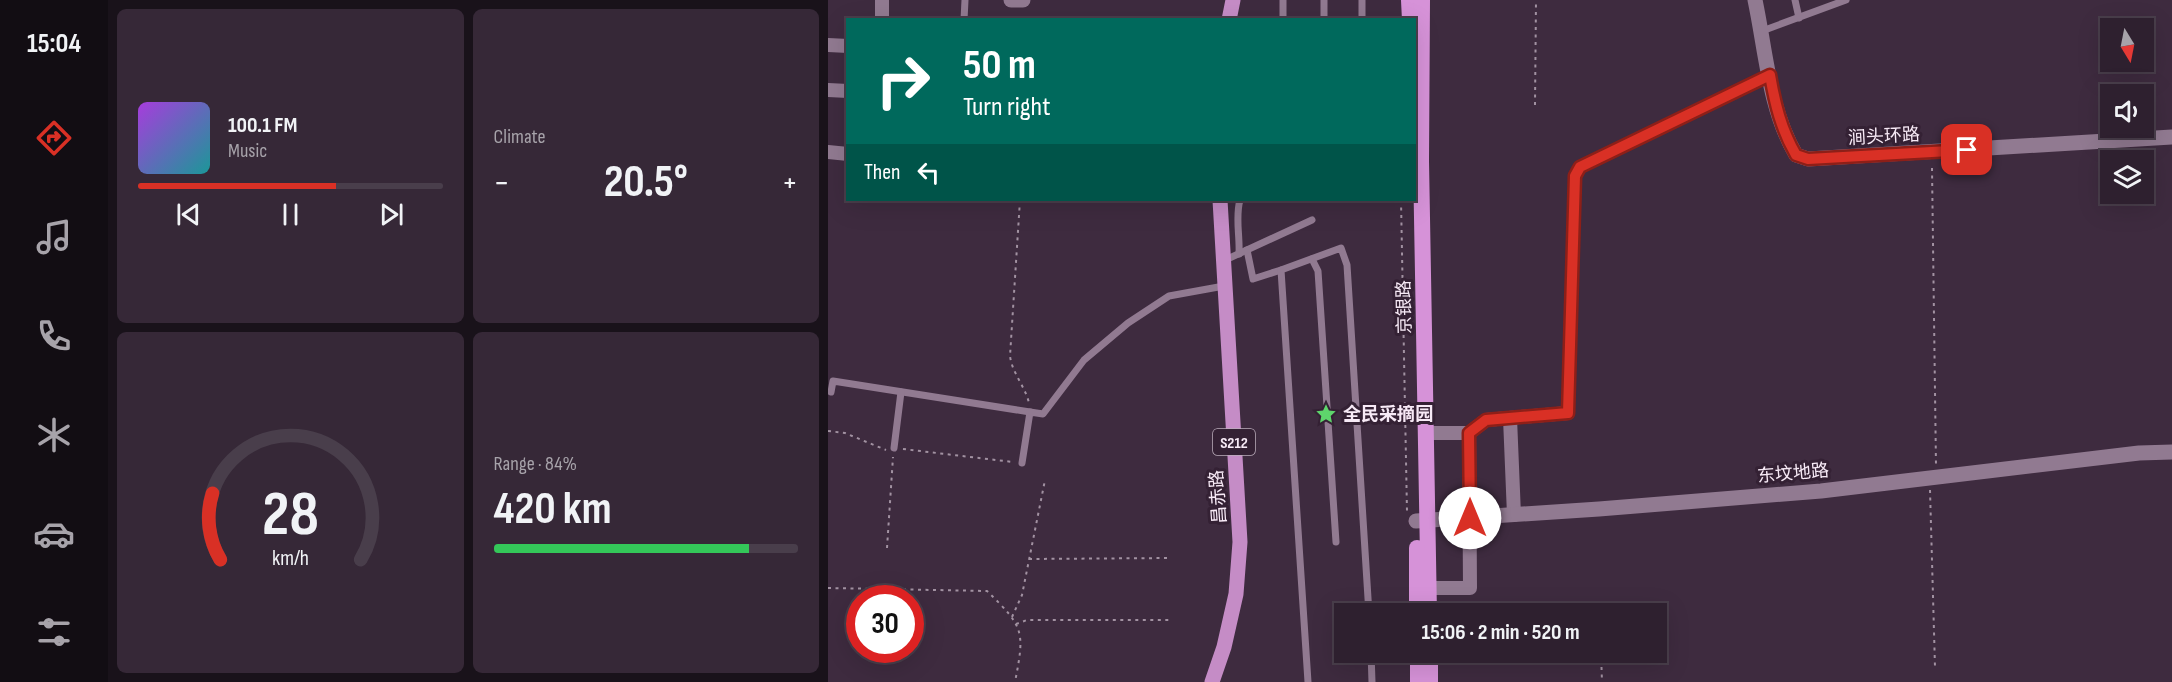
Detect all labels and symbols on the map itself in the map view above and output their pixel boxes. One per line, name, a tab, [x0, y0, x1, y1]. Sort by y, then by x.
north arrow	[2100, 18, 2154, 72]
street label: 涧头环路	[1848, 124, 1921, 149]
pin	[1941, 124, 1992, 175]
street label: 京银路	[1394, 280, 1415, 334]
place icon: 全民采摘园	[1314, 402, 1338, 426]
place label: 全民采摘园	[1343, 404, 1433, 425]
road number: S212	[1213, 429, 1255, 455]
street label: 东坟地路	[1756, 460, 1830, 487]
street label: 昌赤路	[1206, 469, 1231, 525]
position arrow	[1438, 486, 1502, 550]
speed limit sign: 30	[846, 585, 924, 663]

